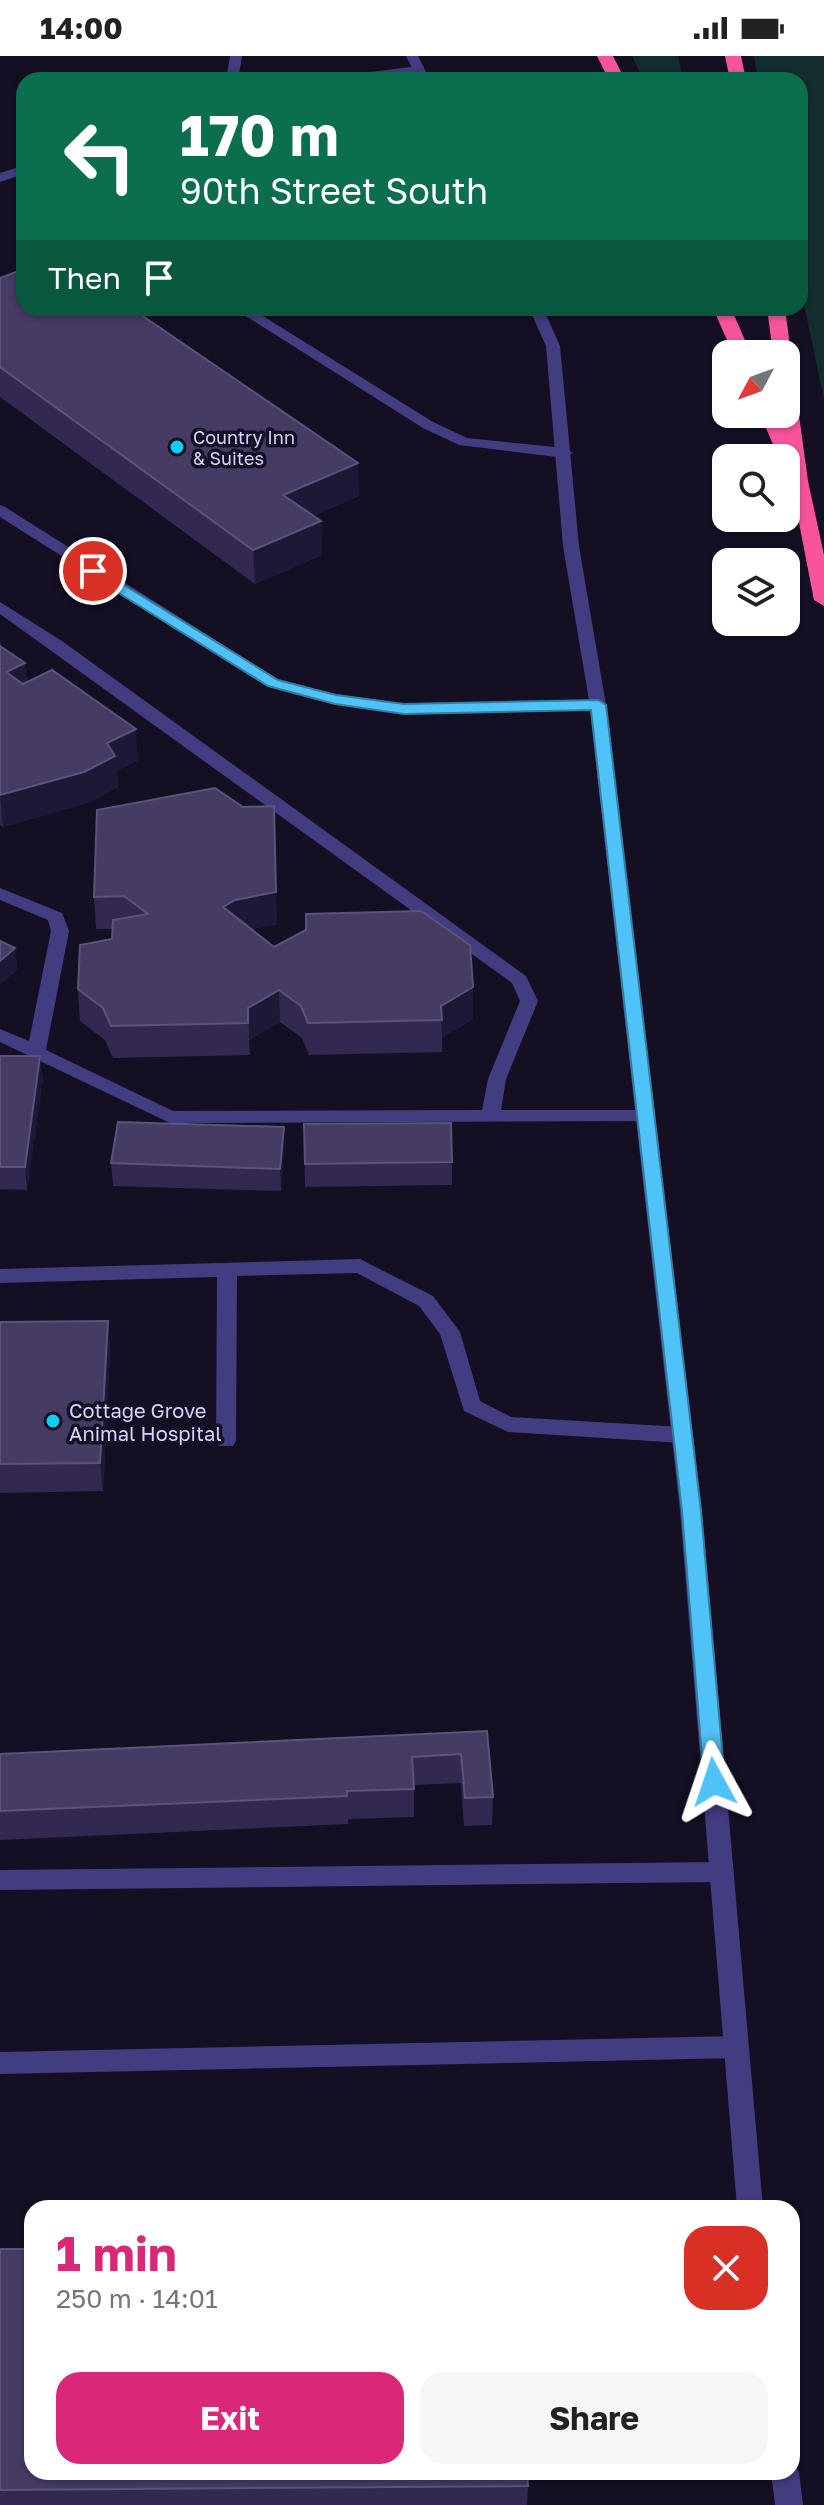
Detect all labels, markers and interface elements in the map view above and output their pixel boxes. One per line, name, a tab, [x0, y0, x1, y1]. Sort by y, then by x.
text: 14:00	[40, 10, 123, 46]
text: 170 m	[180, 101, 339, 168]
icon: left	[48, 104, 152, 208]
text: 90th Street South	[180, 169, 488, 212]
icon: arrive	[137, 256, 181, 300]
text: Then	[48, 260, 121, 296]
north arrow	[712, 340, 800, 428]
map controls	[712, 340, 800, 636]
place label: Country Inn & Suites	[193, 426, 295, 469]
marker: Country Inn & Suites	[168, 438, 186, 456]
button: search	[712, 444, 800, 532]
pin	[59, 537, 127, 605]
button: layers	[712, 548, 800, 636]
icon: arrive	[71, 549, 115, 593]
place label: Cottage Grove Animal Hospital	[69, 1398, 222, 1445]
marker: Cottage Grove Animal Hospital	[44, 1412, 62, 1430]
position arrow	[672, 1740, 756, 1824]
text: 1 min	[56, 2224, 177, 2282]
button: close	[684, 2226, 768, 2310]
text: 250 m · 14:01	[56, 2283, 218, 2314]
button: Exit	[56, 2372, 404, 2464]
button: Share	[420, 2372, 768, 2464]

